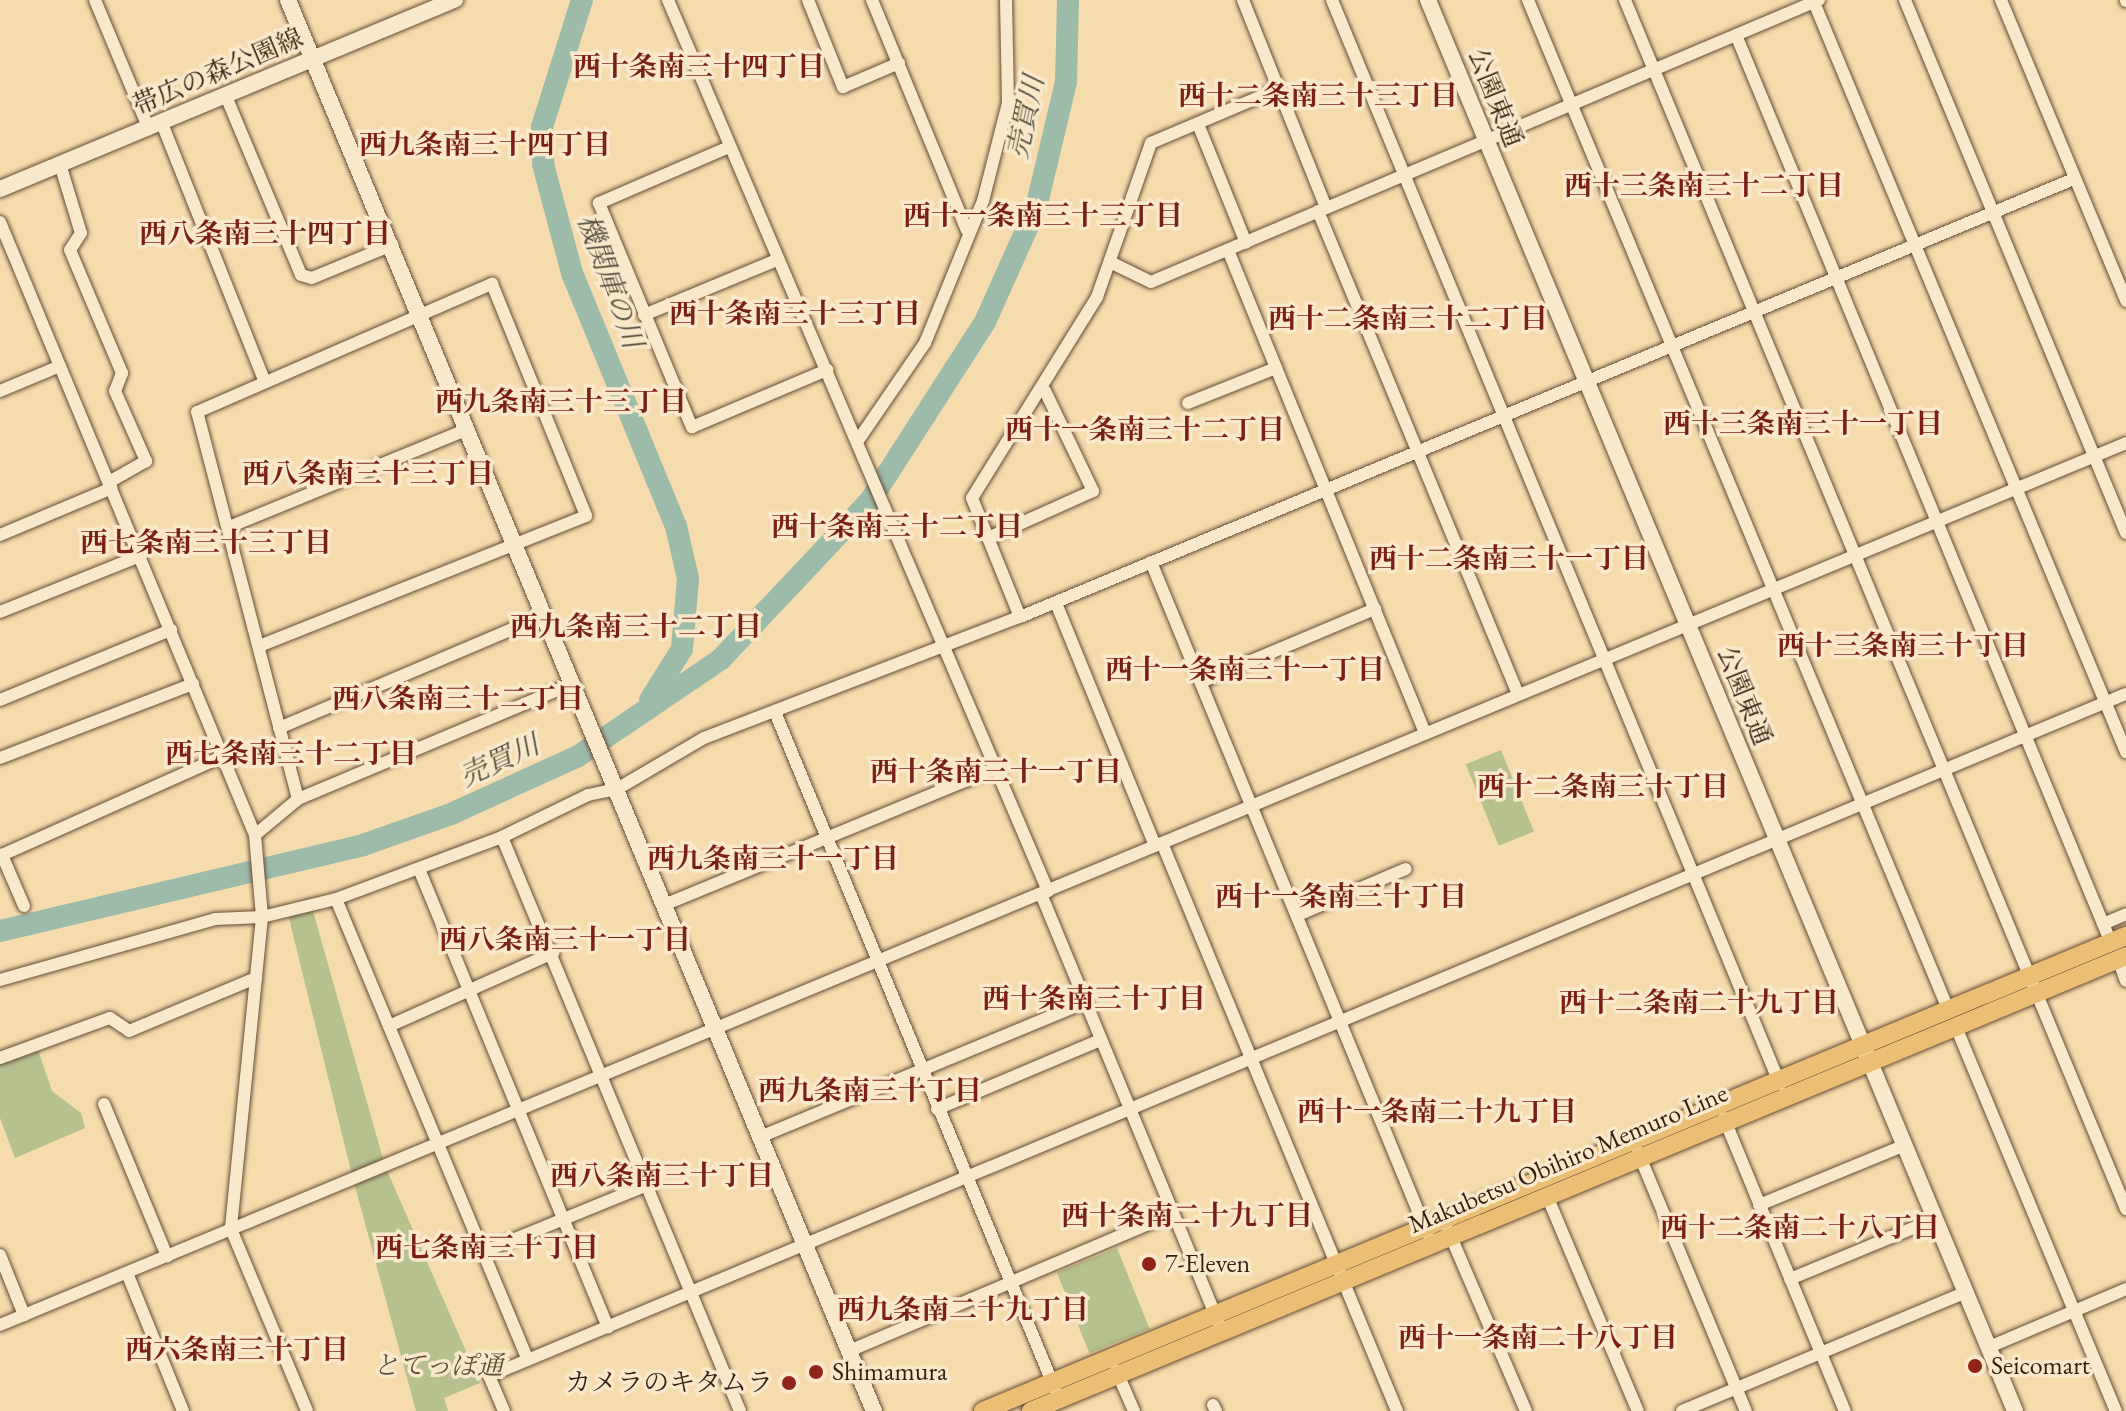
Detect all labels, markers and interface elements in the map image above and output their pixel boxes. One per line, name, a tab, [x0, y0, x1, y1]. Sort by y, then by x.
street label: 帯広の森公園線	[128, 22, 308, 122]
street label: 公園東通	[1461, 44, 1529, 152]
district label: 西十条南三十四丁目	[573, 49, 825, 83]
water label: 売買川	[1000, 72, 1050, 162]
district label: 西十二条南三十三丁目	[1178, 78, 1458, 112]
district label: 西九条南三十四丁目	[359, 127, 611, 161]
district label: 西十三条南三十二丁目	[1564, 168, 1844, 202]
district label: 西十一条南三十三丁目	[903, 198, 1183, 232]
water label: 機関庫の川	[571, 209, 651, 353]
district label: 西八条南三十四丁目	[139, 216, 391, 250]
district label: 西十条南三十三丁目	[669, 296, 921, 330]
district label: 西十二条南三十二丁目	[1268, 301, 1548, 335]
district label: 西九条南三十三丁目	[435, 384, 687, 418]
district label: 西十三条南三十一丁目	[1663, 406, 1943, 440]
district label: 西十一条南三十二丁目	[1005, 412, 1285, 446]
district label: 西八条南三十三丁目	[242, 456, 494, 490]
district label: 西十条南三十二丁目	[771, 509, 1023, 543]
district label: 西七条南三十三丁目	[80, 525, 332, 559]
district label: 西十二条南三十一丁目	[1369, 541, 1649, 575]
district label: 西九条南三十二丁目	[510, 609, 762, 643]
district label: 西十三条南三十丁目	[1777, 628, 2029, 662]
street label: 公園東通	[1710, 642, 1778, 750]
district label: 西十一条南三十一丁目	[1105, 652, 1385, 686]
district label: 西八条南三十二丁目	[332, 681, 584, 715]
water label: 売買川	[454, 727, 544, 793]
district label: 西七条南三十二丁目	[165, 736, 417, 770]
district label: 西十条南三十一丁目	[870, 754, 1122, 788]
district label: 西十二条南三十丁目	[1477, 769, 1729, 803]
district label: 西九条南三十一丁目	[647, 841, 899, 875]
district label: 西十一条南三十丁目	[1215, 879, 1467, 913]
district label: 西八条南三十一丁目	[439, 922, 691, 956]
district label: 西十条南三十丁目	[982, 981, 1206, 1015]
district label: 西十二条南二十九丁目	[1559, 985, 1839, 1019]
district label: 西九条南三十丁目	[758, 1073, 982, 1107]
street label: Makubetsu Obihiro Memuro Line	[1404, 1078, 1732, 1240]
district label: 西十一条南二十九丁目	[1297, 1094, 1577, 1128]
district label: 西八条南三十丁目	[550, 1158, 774, 1192]
district label: 西十条南二十九丁目	[1061, 1198, 1313, 1232]
district label: 西十二条南二十八丁目	[1660, 1210, 1940, 1244]
district label: 西七条南三十丁目	[375, 1230, 599, 1264]
place label: 7-Eleven	[1165, 1248, 1250, 1280]
marker: 7-Eleven	[1140, 1255, 1158, 1273]
district label: 西九条南二十九丁目	[837, 1292, 1089, 1326]
district label: 西十一条南二十八丁目	[1398, 1320, 1678, 1354]
district label: 西六条南三十丁目	[125, 1332, 349, 1366]
park label: とてっぽ通	[373, 1350, 503, 1382]
place label: Seicomart	[1991, 1350, 2090, 1382]
place label: Shimamura	[832, 1356, 947, 1388]
marker: Seicomart	[1966, 1357, 1984, 1375]
marker: Shimamura	[807, 1363, 825, 1381]
place label: カメラのキタムラ	[565, 1367, 773, 1399]
marker: カメラのキタムラ	[780, 1374, 798, 1392]

